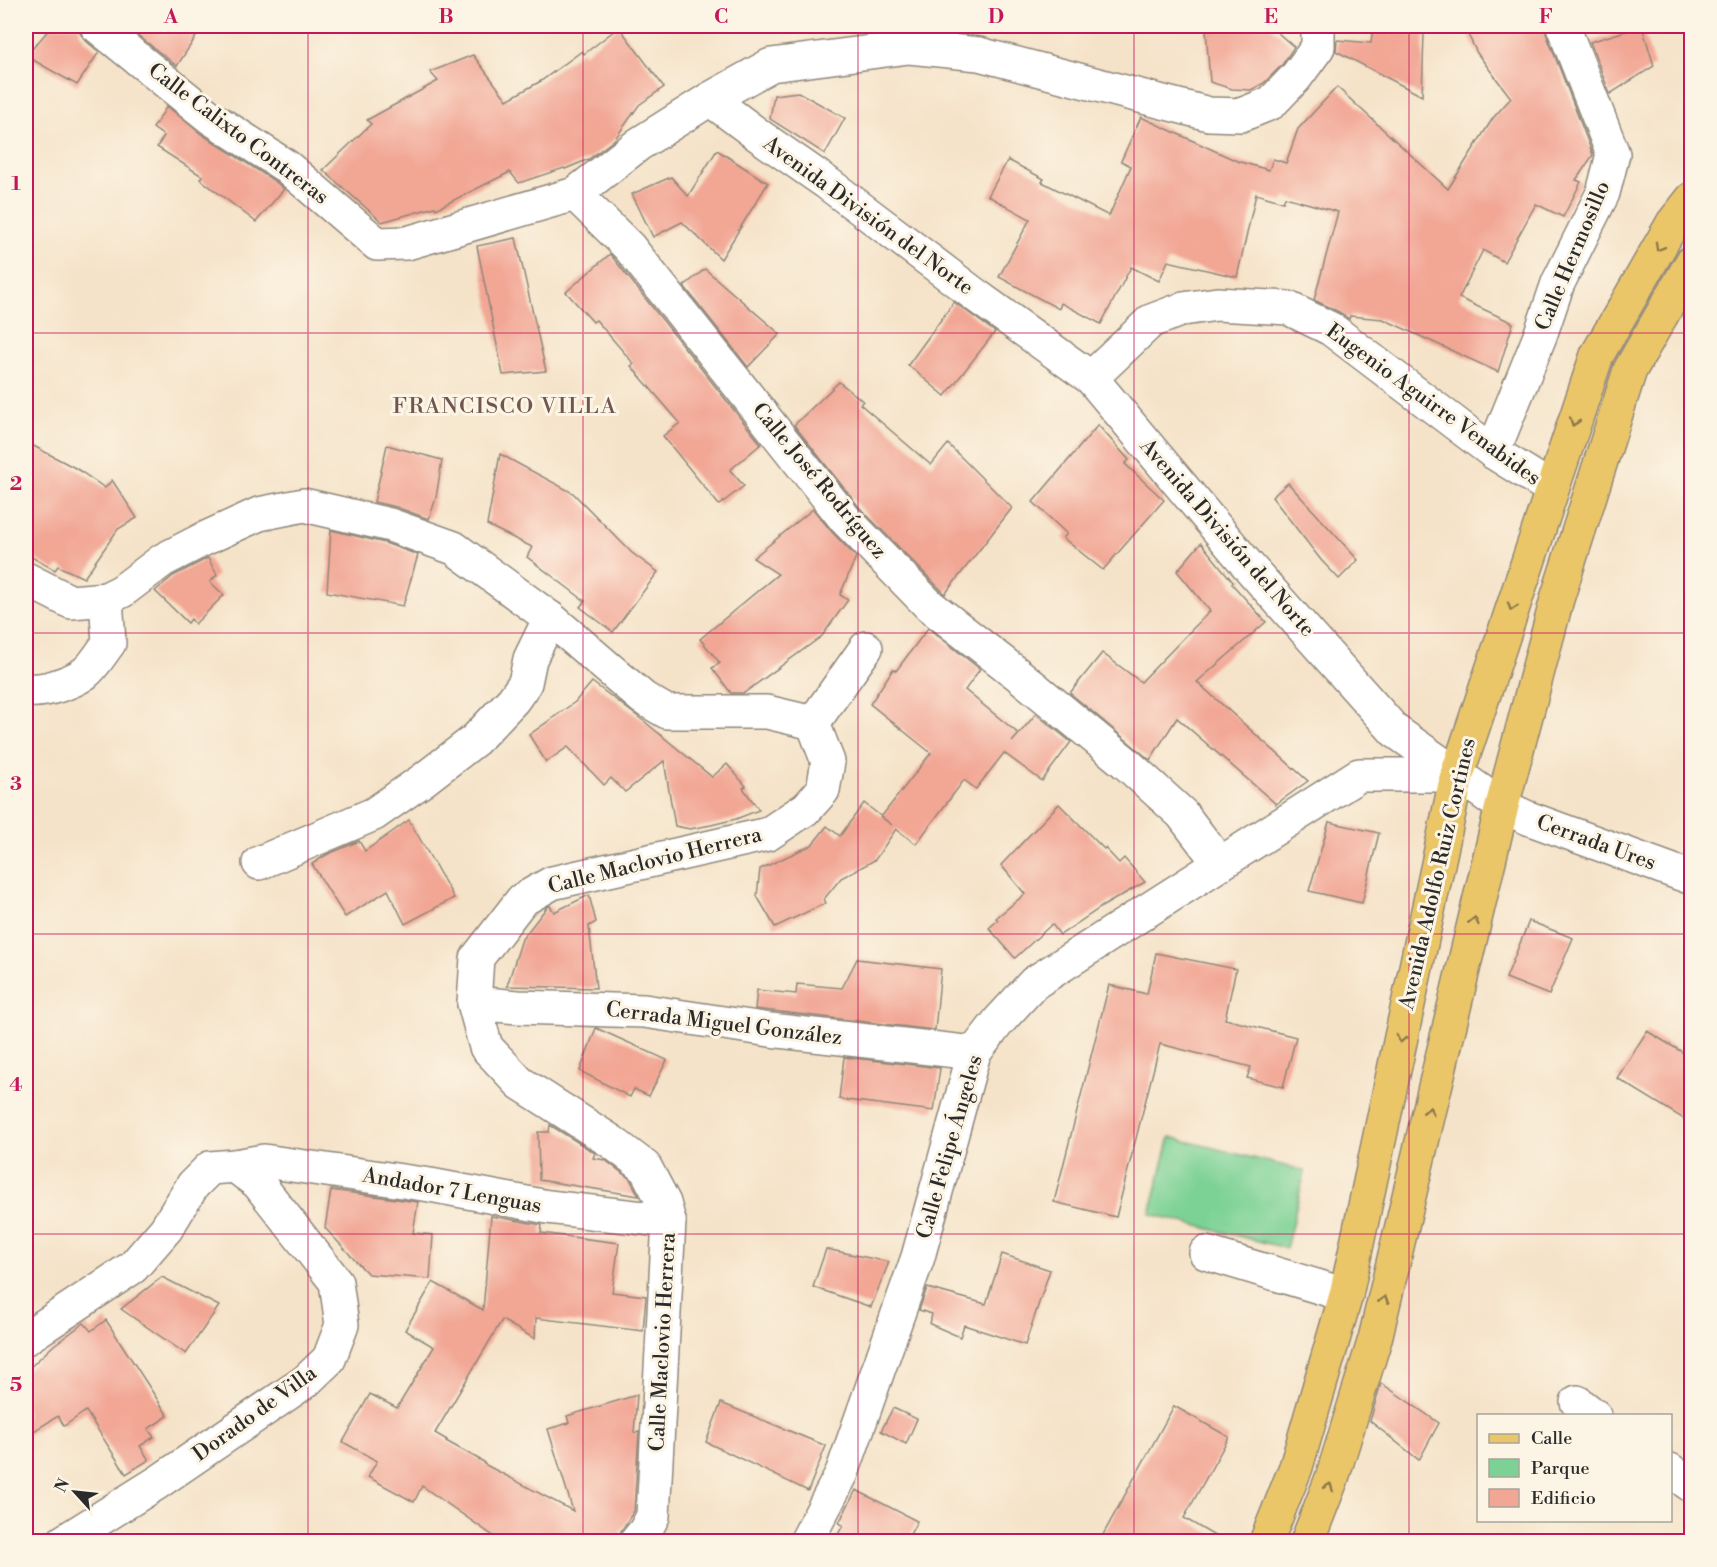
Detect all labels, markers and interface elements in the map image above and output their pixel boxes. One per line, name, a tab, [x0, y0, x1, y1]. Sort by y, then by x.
text: A	[163, 5, 179, 30]
text: B	[438, 5, 454, 30]
text: C	[714, 5, 728, 30]
text: D	[988, 5, 1004, 30]
text: E	[1264, 5, 1278, 30]
text: F	[1539, 5, 1553, 30]
street label: Calle Calixto Contreras	[143, 58, 333, 210]
street label: Avenida División del Norte	[757, 130, 978, 301]
text: 1	[11, 172, 21, 197]
street label: Calle Hermosillo	[1530, 177, 1616, 335]
one-way arrow	[1655, 241, 1666, 251]
street label: Eugenio Aguirre Venabides	[1321, 318, 1545, 492]
district label: FRANCISCO VILLA	[393, 393, 617, 420]
street label: Calle José Rodríguez	[746, 398, 892, 564]
one-way arrow	[1569, 416, 1582, 427]
street label: Avenida División del Norte	[1133, 433, 1320, 642]
text: 2	[10, 472, 22, 497]
one-way arrow	[1507, 601, 1519, 612]
street label: Avenida Adolfo Ruiz Cortines	[1394, 736, 1482, 1013]
text: 3	[10, 772, 22, 797]
street label: Cerrada Ures	[1533, 809, 1659, 877]
street label: Calle Maclovio Herrera	[546, 822, 765, 900]
one-way arrow	[1467, 916, 1480, 926]
street label: Cerrada Miguel González	[604, 997, 844, 1051]
one-way arrow	[1395, 1034, 1408, 1044]
street label: Calle Felipe Ángeles	[909, 1052, 989, 1242]
text: 4	[9, 1073, 23, 1098]
one-way arrow	[1422, 1106, 1435, 1116]
street label: Andador 7 Lenguas	[360, 1162, 543, 1220]
street label: Calle Maclovio Herrera	[644, 1232, 682, 1452]
one-way arrow	[1377, 1296, 1390, 1306]
street label: Dorado de Villa	[188, 1360, 322, 1468]
text: 5	[10, 1373, 22, 1398]
legend	[1477, 1414, 1672, 1522]
text: Calle	[1531, 1427, 1572, 1450]
text: Parque	[1531, 1457, 1590, 1480]
north arrow	[45, 1462, 105, 1522]
text: N	[51, 1475, 74, 1496]
one-way arrow	[1321, 1482, 1334, 1493]
text: Edificio	[1531, 1487, 1596, 1510]

